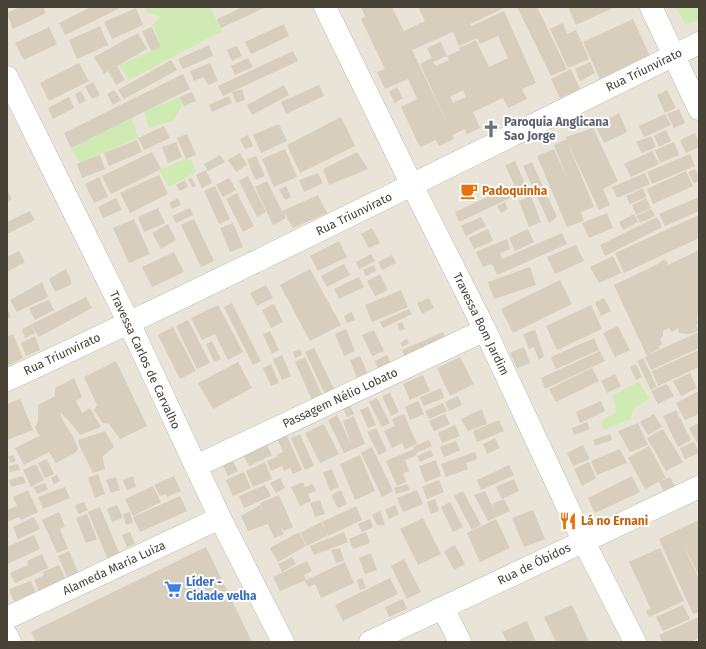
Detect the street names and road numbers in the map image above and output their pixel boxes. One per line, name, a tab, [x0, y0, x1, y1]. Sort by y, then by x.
street label: Rua Triunvirato	[604, 46, 684, 94]
street label: Rua Triunvirato	[314, 190, 394, 238]
street label: Travessa Bom Jardim	[450, 270, 512, 378]
street label: Travessa Carlos de Carvalho	[107, 289, 183, 431]
street label: Rua Triunvirato	[21, 330, 103, 378]
street label: Passagem Nélio Lobato	[280, 365, 400, 431]
street label: Alameda Maria Luiza	[60, 538, 168, 598]
street label: Rua de Óbidos	[495, 539, 573, 588]

